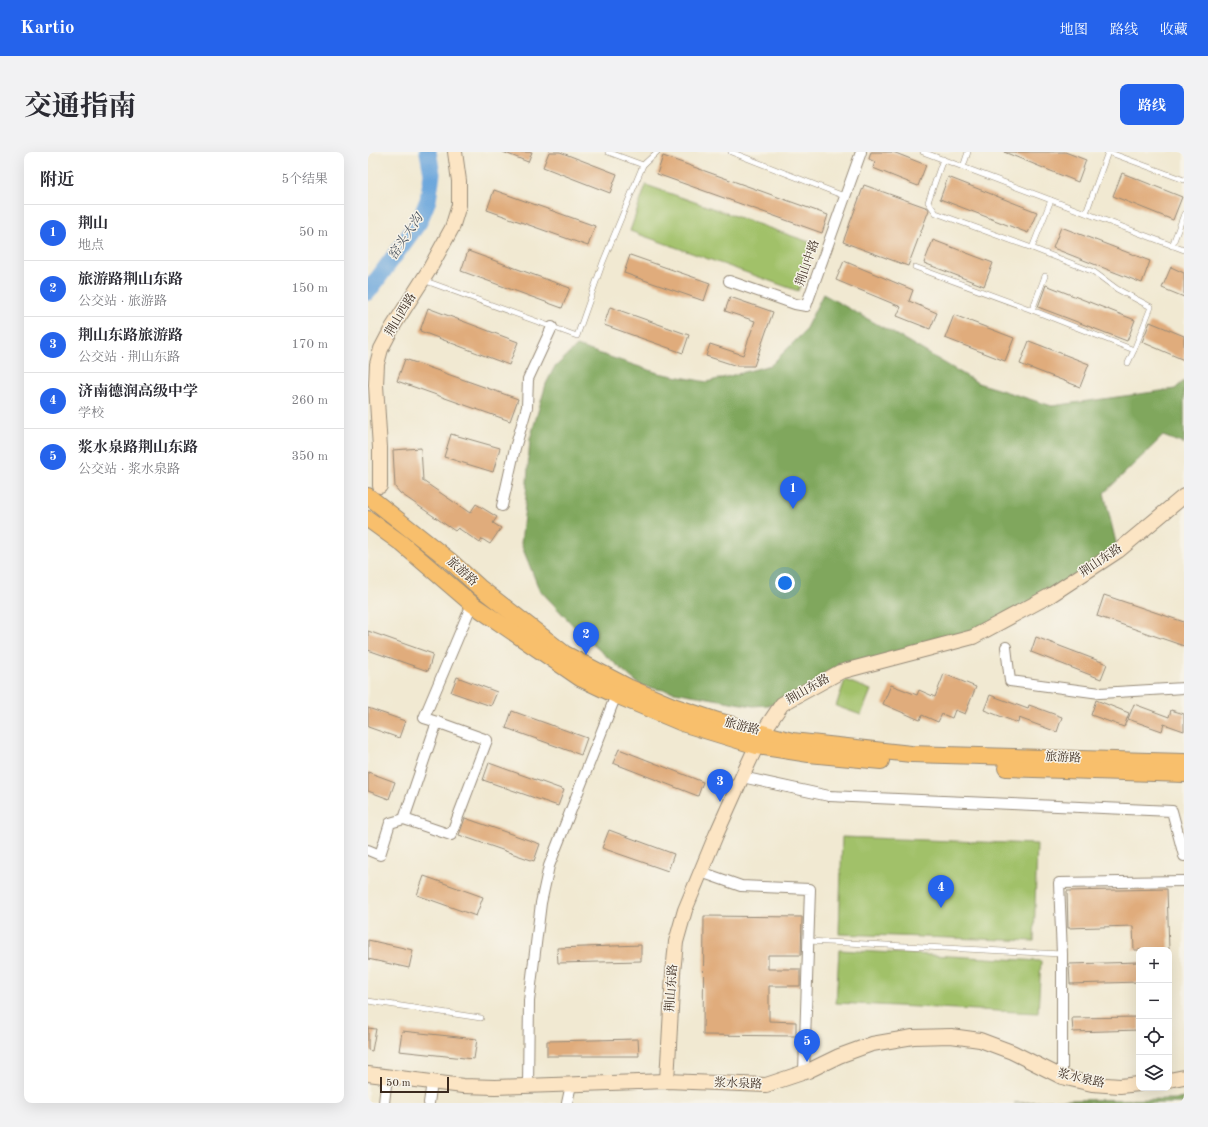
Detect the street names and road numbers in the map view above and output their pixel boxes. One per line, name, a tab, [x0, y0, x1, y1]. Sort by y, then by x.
street label: 荆山中路	[793, 238, 821, 288]
street label: 荆山西路	[382, 290, 419, 339]
street label: 荆山东路	[1077, 541, 1124, 579]
street label: 旅游路	[445, 554, 481, 589]
street label: 荆山东路	[783, 671, 832, 707]
street label: 旅游路	[723, 715, 761, 737]
street label: 旅游路	[1045, 749, 1081, 765]
street label: 荆山东路	[662, 963, 680, 1012]
street label: 浆水泉路	[1056, 1066, 1106, 1090]
street label: 浆水泉路	[714, 1075, 762, 1091]

